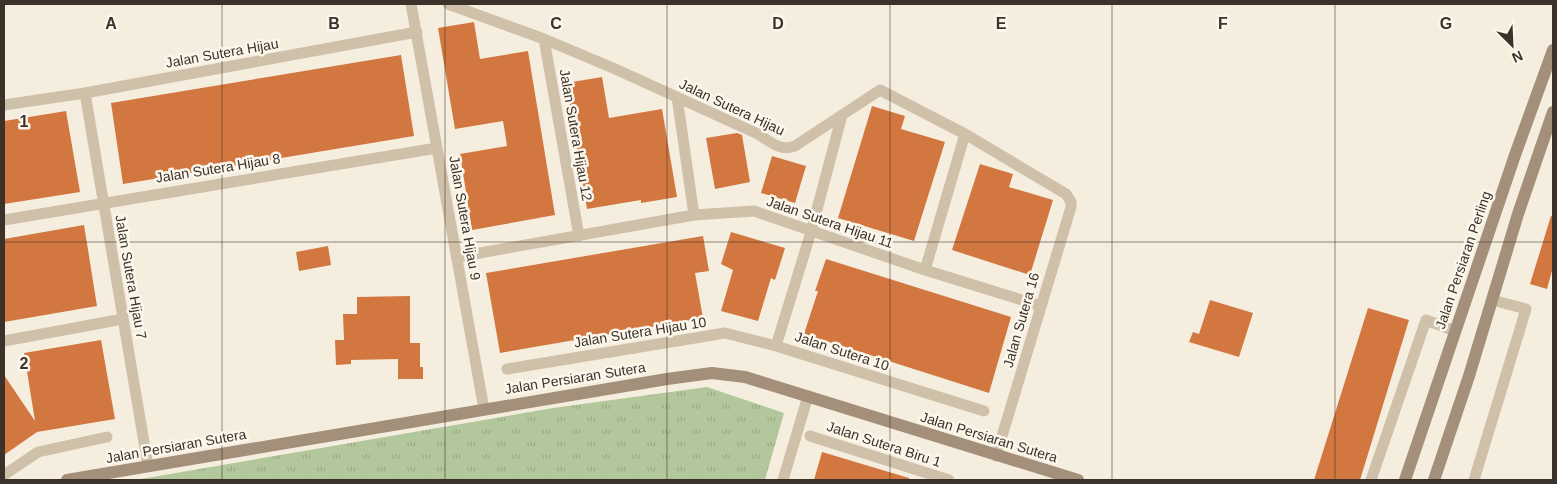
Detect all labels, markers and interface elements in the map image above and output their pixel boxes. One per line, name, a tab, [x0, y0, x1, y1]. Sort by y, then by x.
text: A	[105, 15, 117, 32]
text: B	[328, 15, 340, 32]
text: C	[550, 15, 562, 32]
text: D	[772, 15, 784, 32]
text: E	[996, 15, 1007, 32]
text: F	[1218, 15, 1228, 32]
text: G	[1440, 15, 1452, 32]
north arrow	[1487, 20, 1537, 70]
street label: Jalan Sutera Hijau	[164, 35, 280, 71]
text: N	[1509, 48, 1525, 66]
street label: Jalan Sutera Hijau 12	[556, 68, 596, 203]
street label: Jalan Sutera Hijau	[677, 76, 787, 138]
text: 1	[20, 113, 29, 130]
street label: Jalan Sutera Hijau 8	[154, 150, 282, 186]
street label: Jalan Sutera Hijau 9	[446, 155, 484, 282]
street label: Jalan Persiaran Perling	[1432, 189, 1494, 331]
street label: Jalan Sutera Hijau 11	[765, 193, 896, 251]
street label: Jalan Sutera Hijau 7	[112, 214, 150, 341]
street label: Jalan Sutera 16	[1000, 270, 1042, 369]
street label: Jalan Sutera Hijau 10	[573, 314, 708, 350]
street label: Jalan Sutera 10	[793, 328, 891, 374]
text: 2	[20, 355, 29, 372]
street label: Jalan Persiaran Sutera	[503, 359, 647, 397]
street label: Jalan Persiaran Sutera	[919, 409, 1060, 466]
street label: Jalan Sutera Biru 1	[825, 418, 943, 470]
street label: Jalan Persiaran Sutera	[104, 426, 248, 466]

